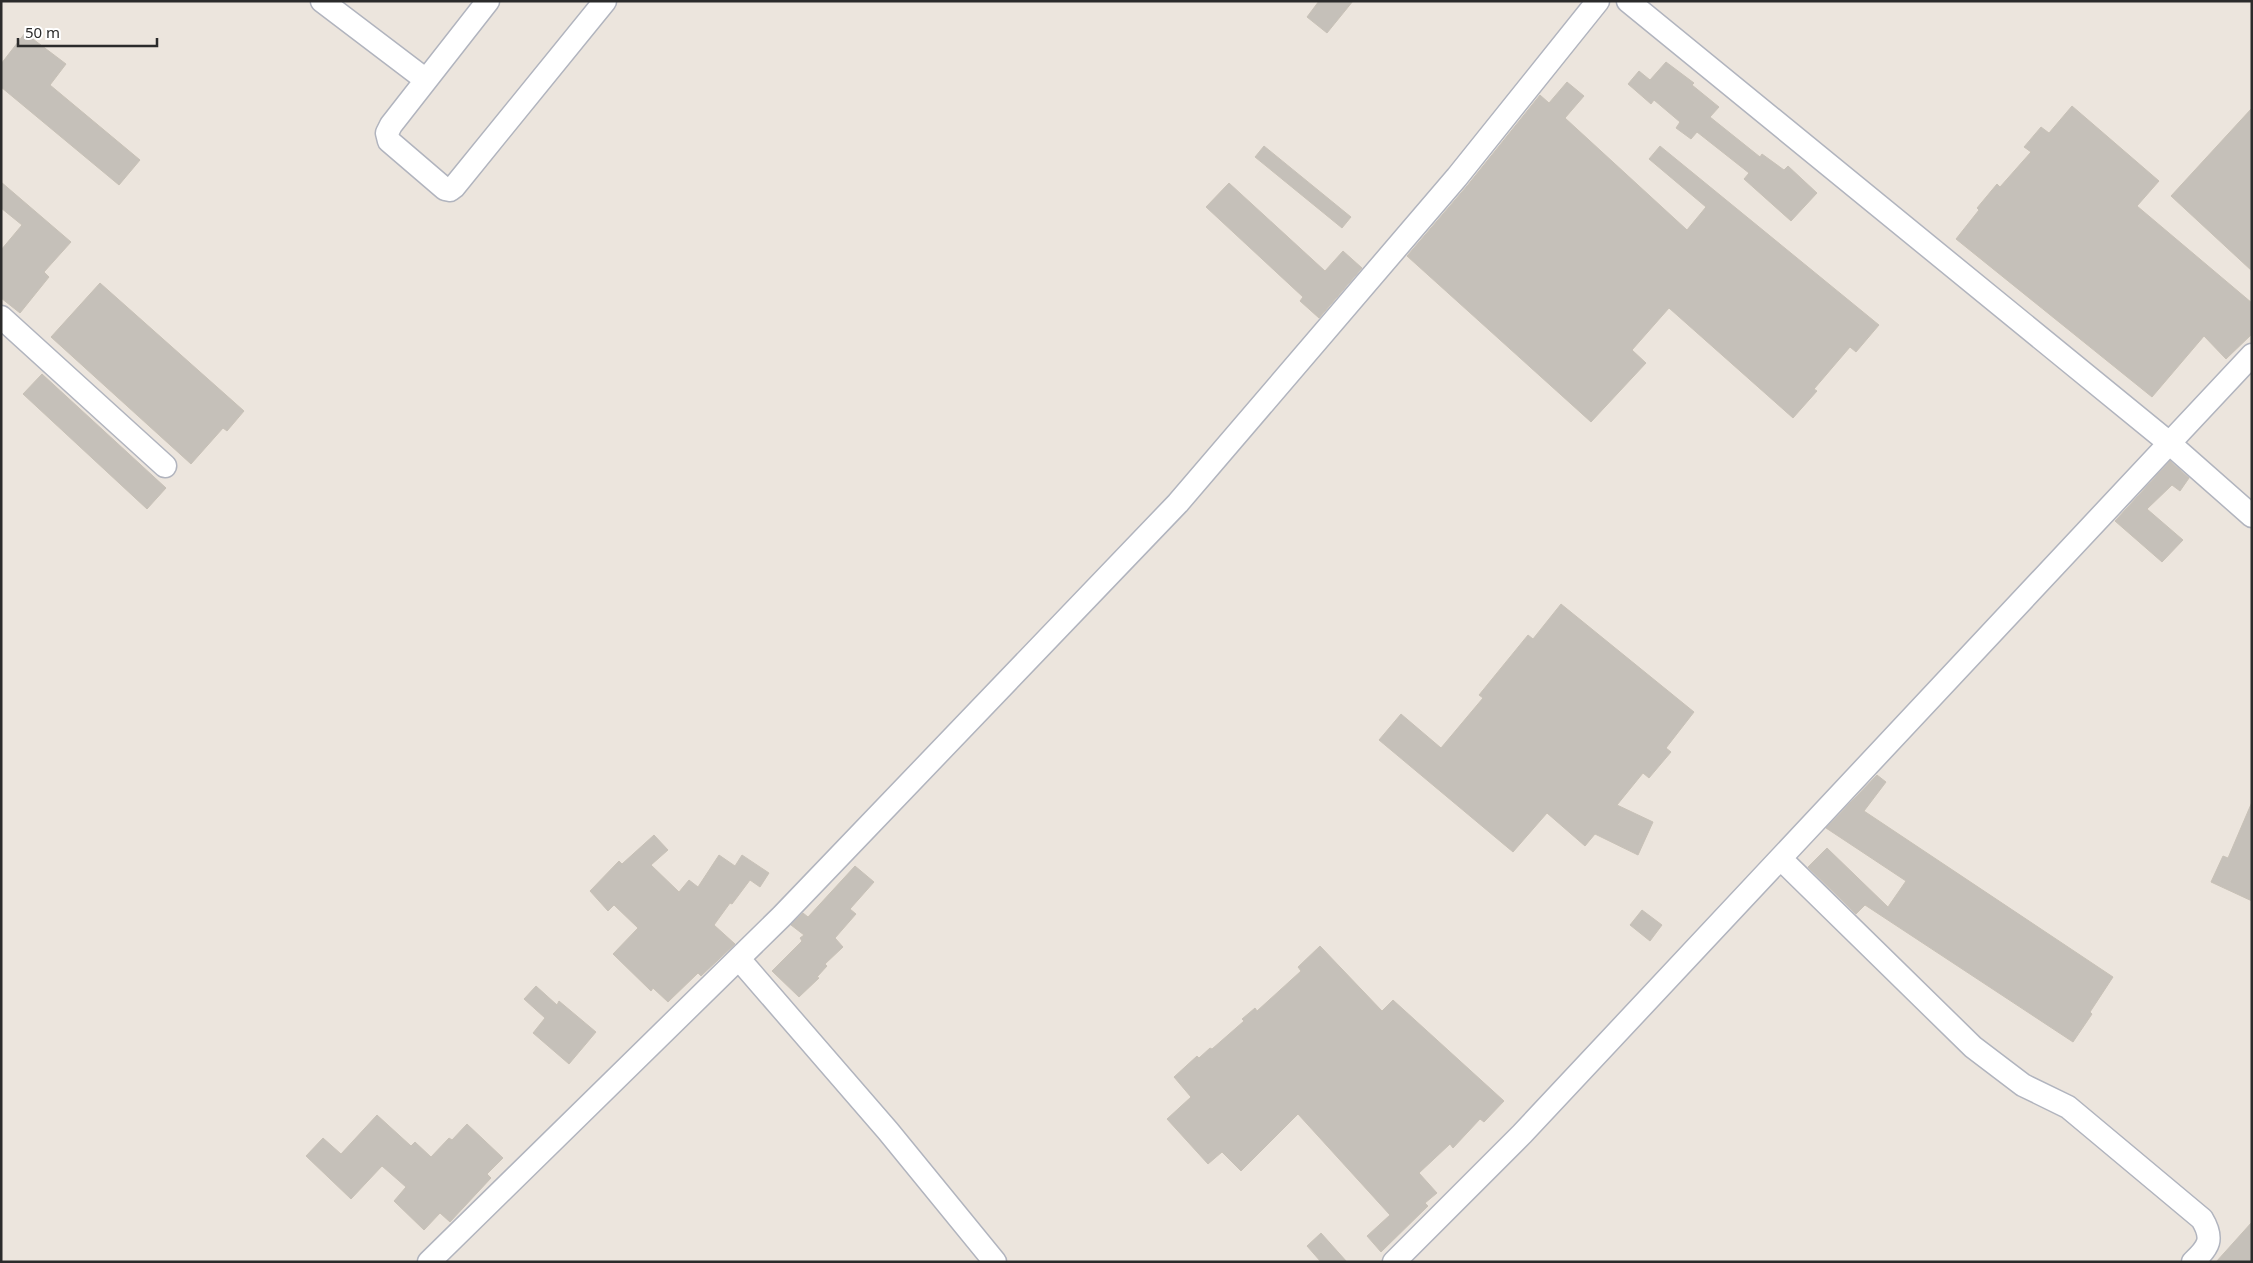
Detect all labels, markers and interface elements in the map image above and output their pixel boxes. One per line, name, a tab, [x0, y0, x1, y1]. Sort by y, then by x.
scale bar	[18, 15, 156, 47]
text: 50 m	[25, 22, 60, 42]

